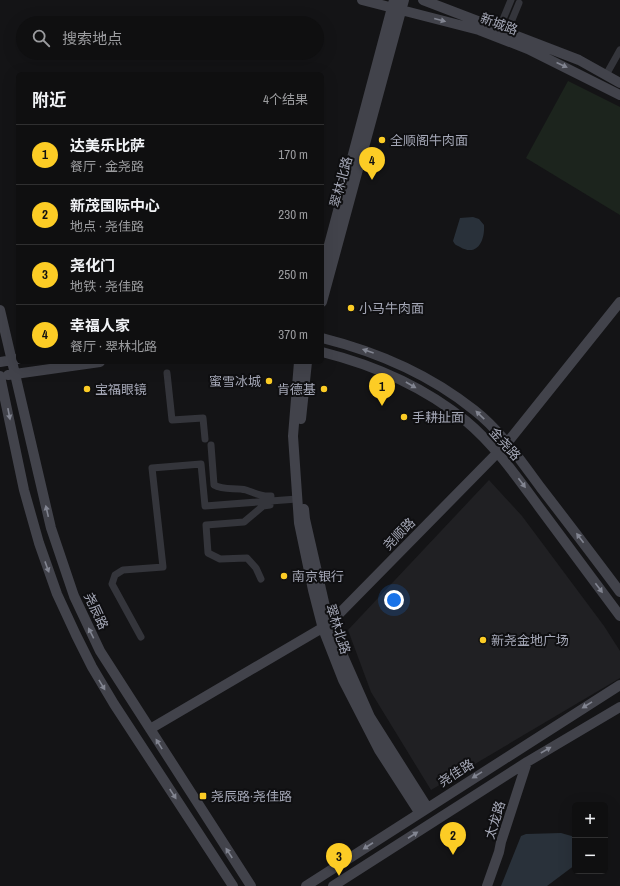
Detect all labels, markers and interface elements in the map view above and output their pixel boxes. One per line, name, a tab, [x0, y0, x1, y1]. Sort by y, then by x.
street label: 新城路	[478, 9, 520, 39]
search box	[16, 16, 324, 60]
one-way arrow	[434, 17, 446, 23]
icon: search	[30, 27, 52, 49]
text: 搜索地点	[62, 28, 122, 49]
one-way arrow	[556, 62, 567, 68]
text: 附近	[32, 88, 66, 111]
text: 4个结果	[263, 91, 308, 108]
place label: 全顺阁牛肉面	[390, 132, 468, 149]
text: 达美乐比萨	[70, 135, 145, 156]
marker: 全顺阁牛肉面	[377, 135, 387, 145]
text: 1	[42, 146, 48, 163]
text: 170 m	[278, 146, 308, 163]
pin: 4	[359, 147, 385, 180]
street label: 翠林北路	[326, 155, 356, 209]
text: 餐厅 · 金尧路	[70, 158, 144, 175]
text: 新茂国际中心	[70, 195, 160, 216]
text: 2	[42, 206, 48, 223]
text: 230 m	[278, 206, 308, 223]
text: 地点 · 尧佳路	[70, 218, 144, 235]
text: 尧化门	[70, 255, 115, 276]
text: 3	[42, 266, 48, 283]
text: 250 m	[278, 266, 308, 283]
text: 地铁 · 尧佳路	[70, 278, 144, 295]
place label: 小马牛肉面	[359, 300, 424, 317]
marker: 小马牛肉面	[346, 303, 356, 313]
text: 幸福人家	[70, 315, 130, 336]
text: 4	[42, 326, 48, 343]
text: 370 m	[278, 326, 308, 343]
text: 餐厅 · 翠林北路	[70, 338, 157, 355]
one-way arrow	[361, 348, 373, 354]
place label: 蜜雪冰城	[209, 373, 261, 390]
pin: 1	[369, 373, 395, 406]
marker: 蜜雪冰城	[264, 376, 274, 386]
place label: 宝福眼镜	[95, 381, 147, 398]
place label: 肯德基	[277, 381, 316, 398]
one-way arrow	[405, 381, 417, 388]
marker: 宝福眼镜	[82, 384, 92, 394]
marker: 肯德基	[319, 384, 329, 394]
one-way arrow	[6, 408, 12, 420]
place label: 手耕扯面	[412, 409, 464, 426]
one-way arrow	[475, 411, 485, 420]
marker: 手耕扯面	[399, 412, 409, 422]
street label: 金尧路	[486, 424, 524, 464]
one-way arrow	[517, 478, 526, 489]
one-way arrow	[43, 505, 49, 518]
street label: 尧顺路	[379, 514, 419, 554]
one-way arrow	[575, 533, 584, 544]
one-way arrow	[44, 562, 50, 574]
place label: 南京银行	[292, 568, 344, 585]
marker: 南京银行	[279, 571, 289, 581]
one-way arrow	[595, 582, 603, 593]
street label: 尧辰路	[80, 590, 112, 632]
your location	[384, 590, 404, 610]
street label: 翠林北路	[322, 602, 354, 656]
one-way arrow	[88, 627, 94, 639]
place label: 新尧金地广场	[491, 632, 569, 649]
marker: 新尧金地广场	[478, 635, 488, 645]
one-way arrow	[98, 680, 106, 690]
one-way arrow	[581, 702, 593, 709]
one-way arrow	[155, 739, 163, 749]
one-way arrow	[540, 747, 552, 754]
street label: 尧佳路	[435, 755, 477, 791]
one-way arrow	[472, 771, 482, 779]
place label: 尧辰路·尧佳路	[211, 788, 292, 805]
one-way arrow	[169, 789, 177, 799]
marker: 尧辰路·尧佳路	[198, 791, 208, 801]
street label: 太龙路	[481, 799, 509, 841]
map controls	[572, 802, 608, 874]
button: +	[572, 802, 608, 838]
pin: 2	[440, 822, 466, 855]
one-way arrow	[408, 831, 418, 839]
button: −	[572, 838, 608, 874]
one-way arrow	[362, 842, 374, 849]
pin: 3	[326, 843, 352, 876]
one-way arrow	[225, 848, 233, 859]

